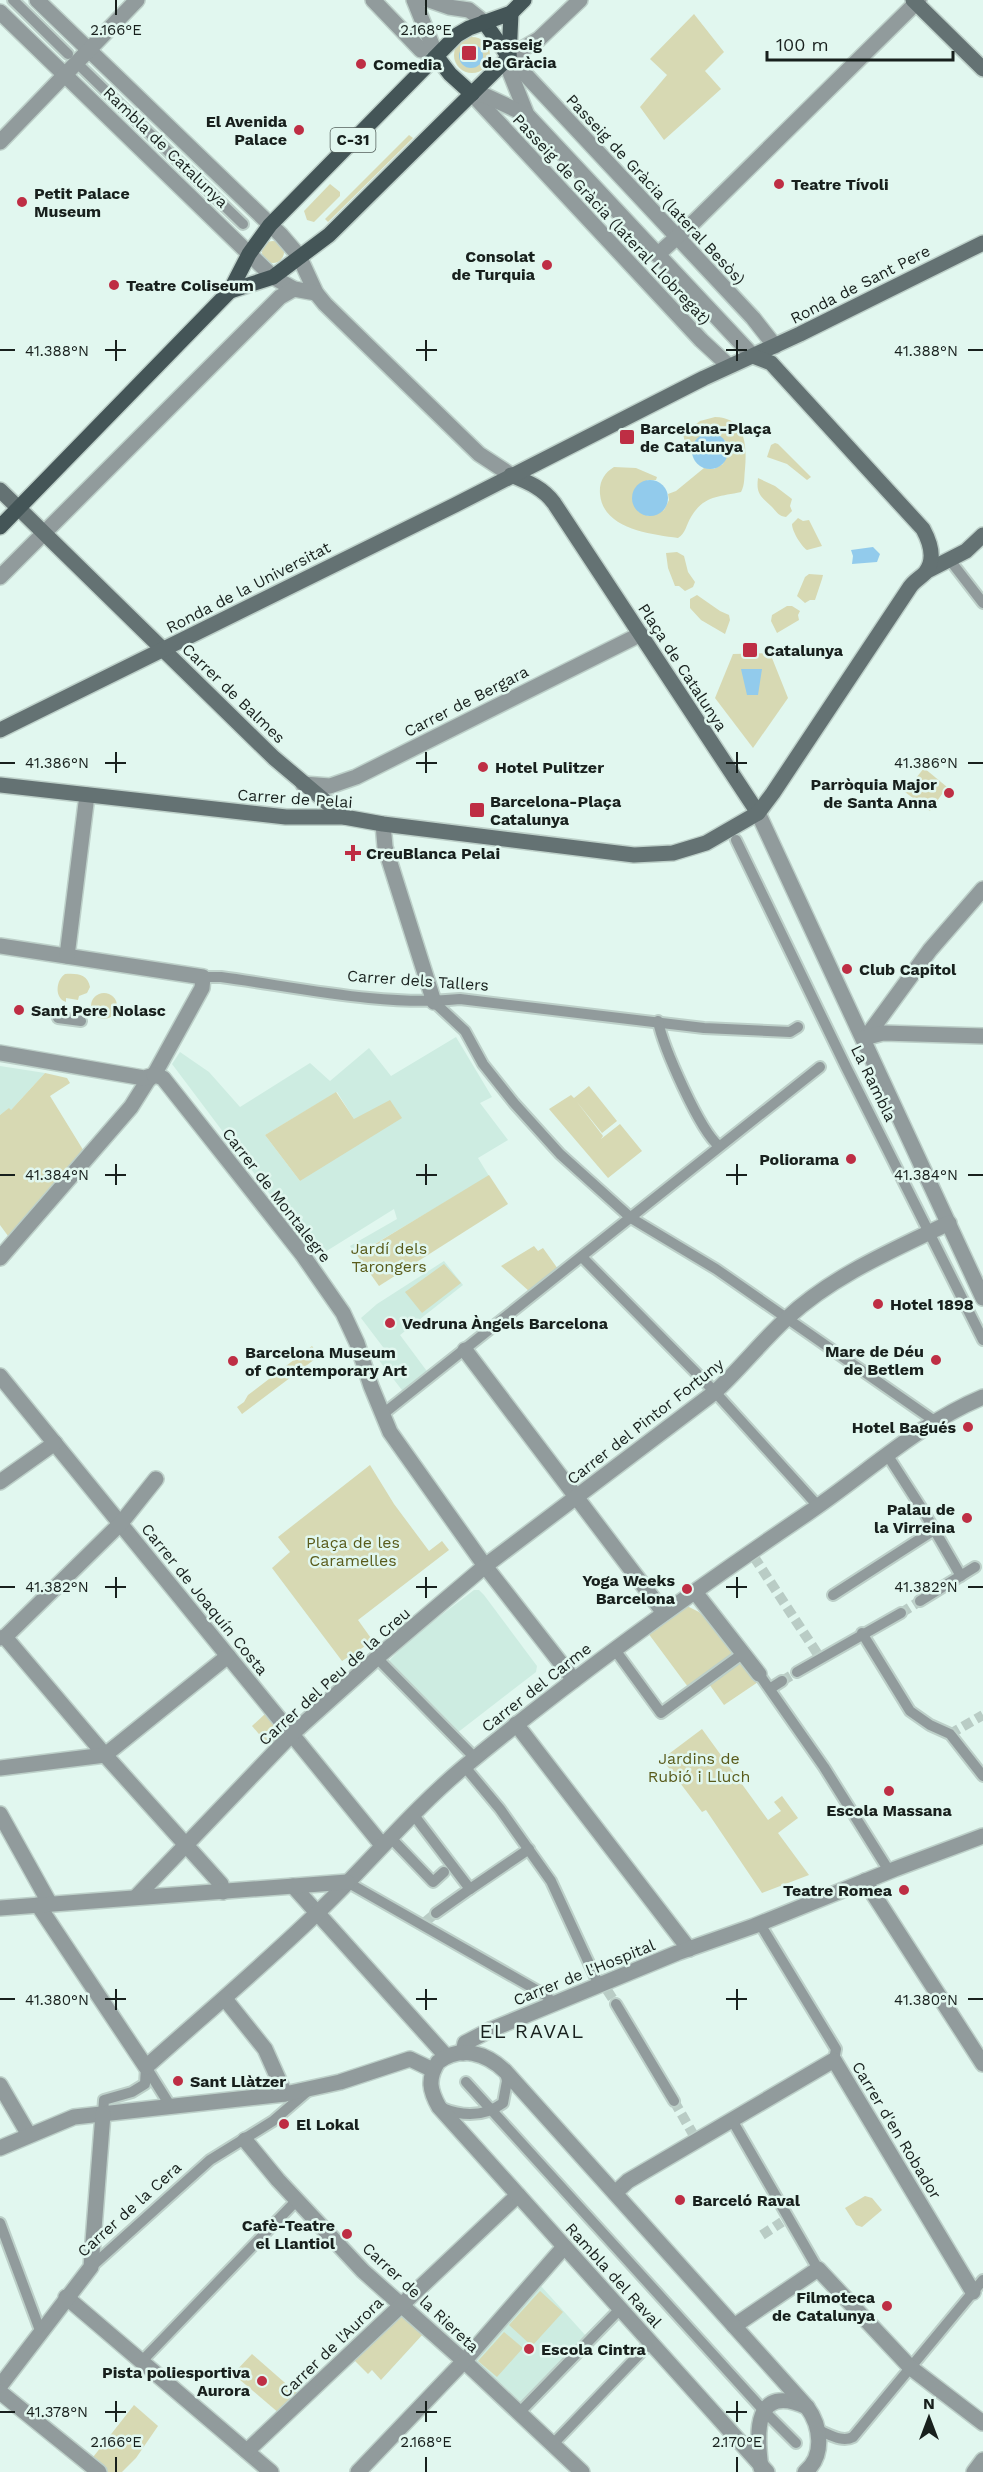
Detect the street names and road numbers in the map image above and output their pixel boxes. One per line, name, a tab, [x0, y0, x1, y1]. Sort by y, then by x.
street label: Rambla de Catalunya	[99, 83, 232, 212]
street label: Passeig de Gràcia (lateral Besòs)	[562, 90, 749, 289]
street label: Passeig de Gràcia (lateral Llobregat)	[509, 110, 715, 329]
road number: C-31	[330, 128, 376, 152]
street label: Ronda de Sant Pere	[787, 241, 933, 328]
street label: Ronda de la Universitat	[163, 538, 334, 637]
street label: Plaça de Catalunya	[634, 600, 731, 735]
street label: Carrer de Balmes	[178, 639, 289, 747]
street label: Carrer de Bergara	[401, 662, 532, 741]
street label: Carrer de Pelai	[237, 785, 353, 812]
street label: Carrer dels Tallers	[346, 966, 489, 995]
street label: La Rambla	[847, 1042, 900, 1125]
street label: Carrer de Montalegre	[218, 1124, 335, 1266]
street label: Carrer del Pintor Fortuny	[563, 1354, 728, 1488]
street label: Carrer de Joaquín Costa	[137, 1520, 272, 1679]
street label: Carrer del Peu de la Creu	[255, 1603, 414, 1749]
street label: Carrer del Carme	[478, 1639, 595, 1736]
street label: Carrer de l'Hospital	[511, 1935, 658, 2010]
street label: Carrer d'en Robador	[848, 2058, 945, 2203]
street label: Carrer de la Cera	[74, 2158, 185, 2261]
street label: Rambla del Raval	[562, 2219, 666, 2332]
street label: Carrer de la Riereta	[358, 2238, 483, 2356]
street label: Carrer de l'Aurora	[276, 2293, 387, 2402]

